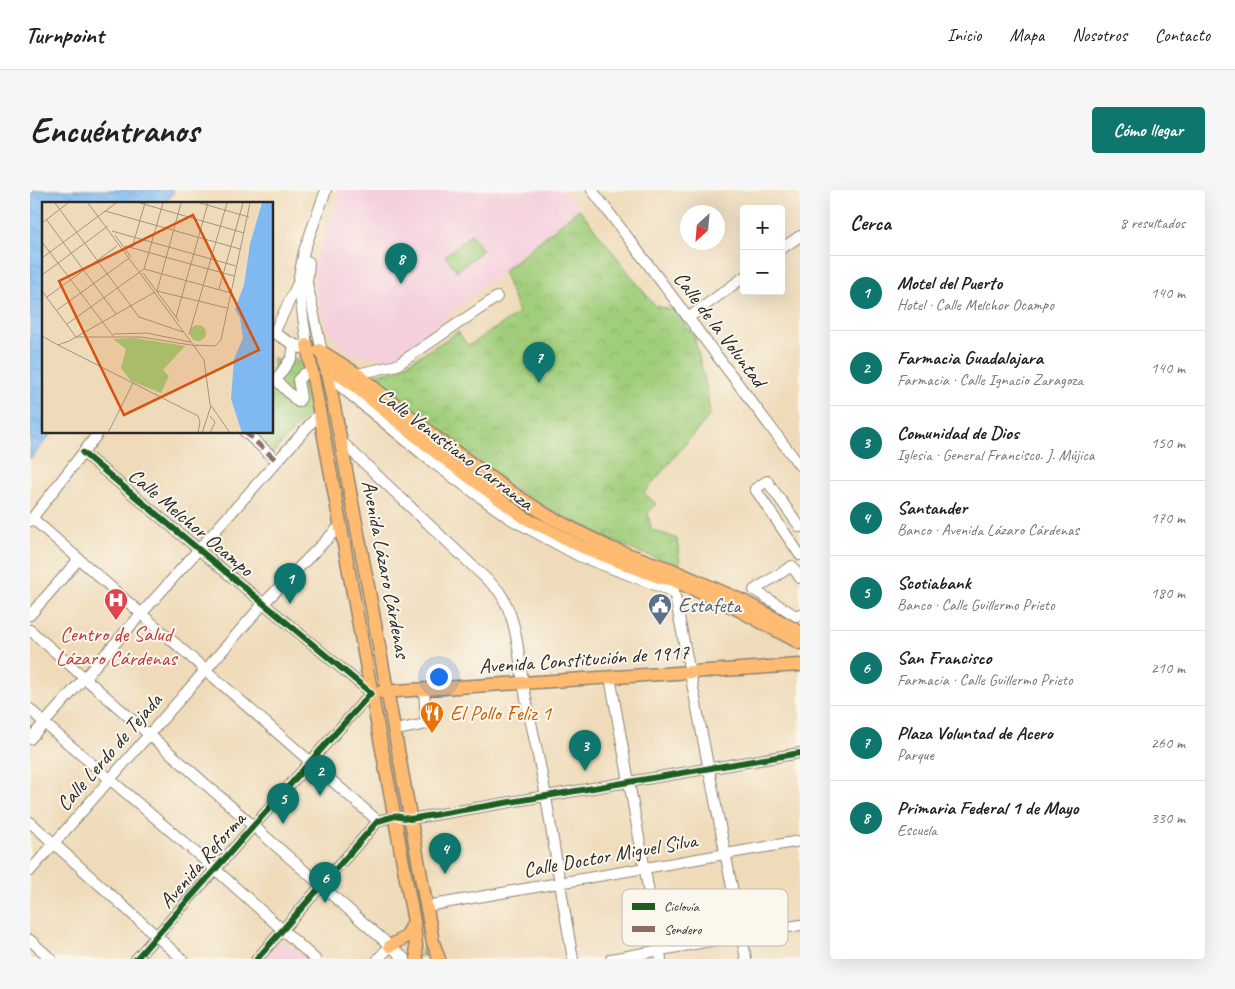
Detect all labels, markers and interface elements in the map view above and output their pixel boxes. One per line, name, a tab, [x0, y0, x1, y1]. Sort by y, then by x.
text: Turnpoint	[25, 20, 104, 50]
text: Inicio	[947, 24, 981, 46]
text: Mapa	[1009, 24, 1044, 46]
text: Nosotros	[1072, 24, 1127, 46]
text: Contacto	[1155, 24, 1210, 46]
button: Cómo llegar	[1092, 107, 1205, 153]
text: Encuéntranos	[30, 108, 199, 153]
inset map	[42, 202, 274, 434]
north arrow	[680, 205, 725, 250]
map controls	[740, 205, 785, 295]
button: +	[740, 205, 785, 250]
text: Cerca	[850, 210, 891, 236]
text: 8 resultados	[1120, 213, 1185, 233]
pin: 8	[385, 243, 417, 284]
button: −	[740, 250, 785, 295]
street label: Calle de la Voluntad	[668, 266, 774, 395]
text: Motel del Puerto	[897, 271, 1002, 295]
text: 1	[862, 283, 870, 303]
text: 140 m	[1151, 283, 1185, 303]
text: Hotel · Calle Melchor Ocampo	[897, 295, 1054, 315]
pin: 7	[523, 342, 555, 383]
text: Farmacia Guadalajara	[897, 346, 1043, 370]
text: 2	[862, 358, 870, 378]
text: 140 m	[1151, 358, 1185, 378]
text: Farmacia · Calle Ignacio Zaragoza	[897, 370, 1083, 390]
street label: Calle Venustiano Carranza	[373, 382, 540, 517]
text: Comunidad de Dios	[897, 421, 1019, 445]
text: 3	[862, 433, 870, 453]
text: 150 m	[1151, 433, 1185, 453]
text: Iglesia · General Francisco. J. Mújica	[897, 445, 1094, 465]
street label: Calle Melchor Ocampo	[123, 462, 260, 583]
street label: Avenida Lázaro Cárdenas	[356, 478, 416, 662]
text: Santander	[897, 496, 967, 520]
text: 4	[862, 508, 870, 528]
text: 170 m	[1151, 508, 1185, 528]
text: Banco · Avenida Lázaro Cárdenas	[897, 520, 1079, 540]
pin: 1	[274, 563, 306, 604]
text: Scotiabank	[897, 571, 971, 595]
text: 5	[863, 583, 869, 603]
text: 180 m	[1151, 583, 1185, 603]
hospital icon: Centro de Salud Lázaro Cárdenas	[103, 587, 129, 621]
public building icon: Estafeta	[647, 592, 673, 626]
place label: Estafeta	[678, 592, 743, 618]
text: Banco · Calle Guillermo Prieto	[897, 595, 1055, 615]
place label: Centro de Salud Lázaro Cárdenas	[56, 621, 178, 671]
street label: Avenida Constitución de 1917	[478, 639, 691, 679]
text: San Francisco	[897, 646, 991, 670]
text: 6	[862, 658, 870, 678]
text: 210 m	[1151, 658, 1185, 678]
your location	[426, 664, 452, 690]
text: Farmacia · Calle Guillermo Prieto	[897, 670, 1073, 690]
street label: Calle Lerdo de Tejada	[51, 687, 168, 816]
restaurant icon: El Pollo Feliz 1	[419, 700, 445, 734]
place label: El Pollo Feliz 1	[450, 700, 553, 726]
text: Plaza Voluntad de Acero	[897, 721, 1053, 745]
pin: 3	[569, 730, 601, 771]
text: 7	[862, 733, 870, 753]
text: 260 m	[1151, 733, 1185, 753]
text: Parque	[897, 745, 934, 765]
pin: 2	[304, 755, 336, 796]
pin: 5	[267, 783, 299, 824]
text: Primaria Federal 1 de Mayo	[897, 796, 1078, 820]
street label: Avenida Reforma	[153, 805, 252, 913]
text: 8	[862, 808, 870, 828]
text: 330 m	[1151, 808, 1185, 828]
text: Escuela	[897, 820, 937, 840]
street label: Calle Doctor Miguel Silva	[521, 827, 701, 883]
pin: 4	[429, 833, 461, 874]
pin: 6	[309, 862, 341, 903]
legend	[622, 889, 788, 946]
text: Ciclovía	[664, 898, 700, 915]
text: Sendero	[664, 921, 702, 938]

